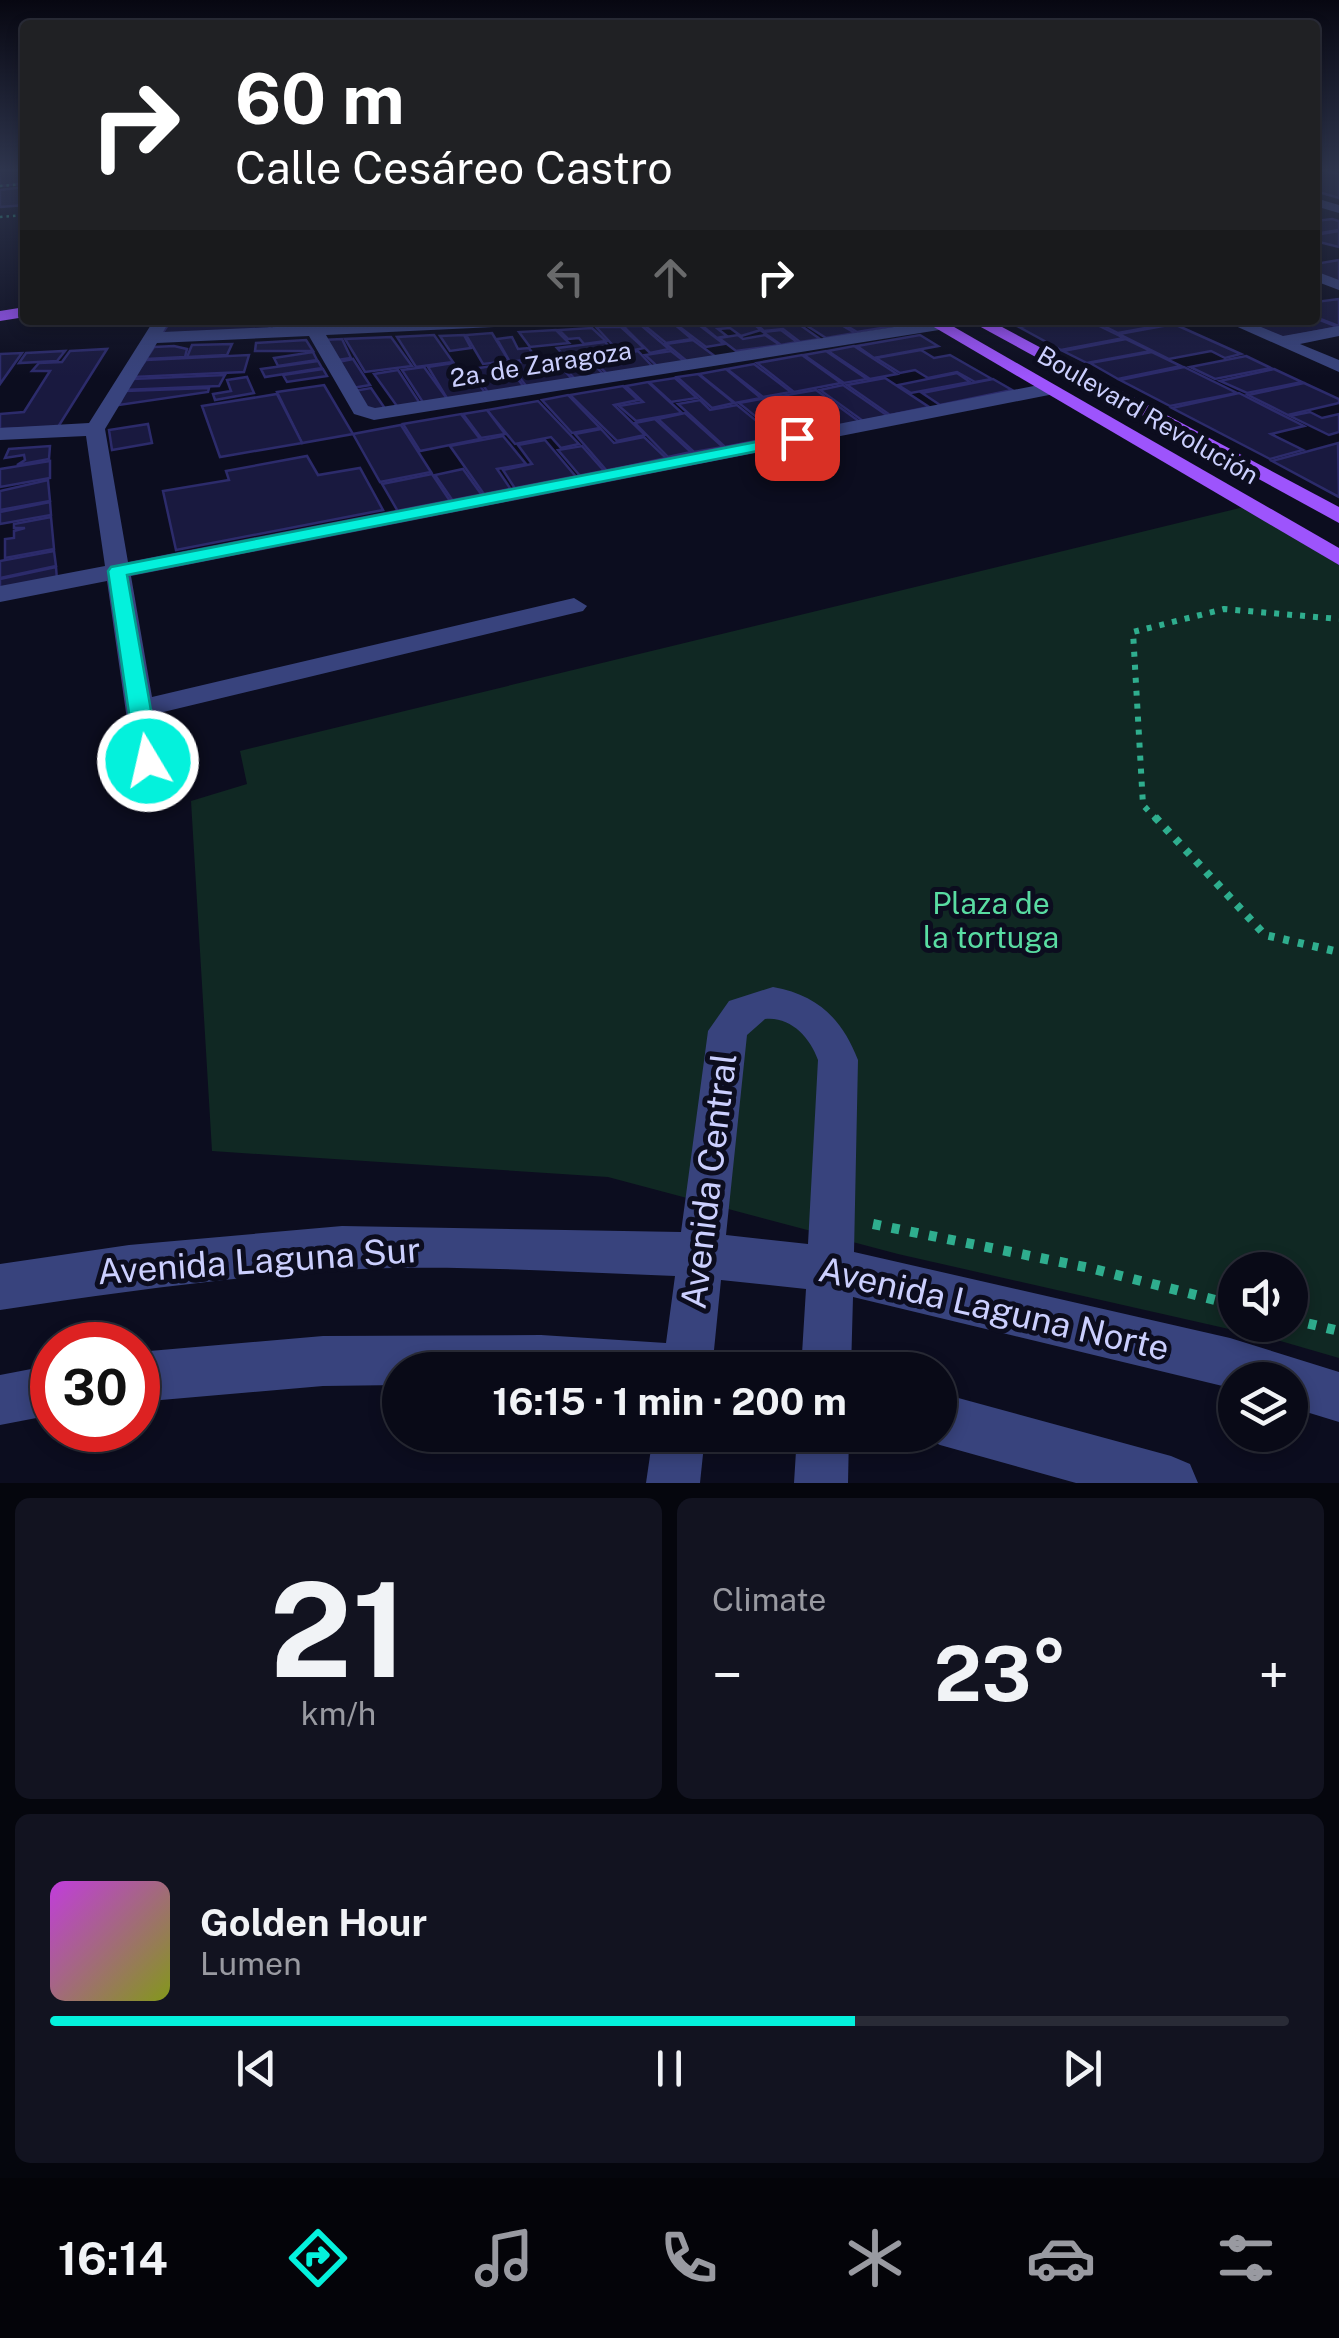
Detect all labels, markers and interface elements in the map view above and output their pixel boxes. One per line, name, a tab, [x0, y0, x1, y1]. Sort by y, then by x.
text: 60 m	[235, 57, 405, 140]
icon: right	[70, 60, 200, 190]
text: Calle Cesáreo Castro	[235, 141, 673, 194]
icon: left	[538, 250, 593, 305]
icon: ahead	[643, 250, 698, 305]
icon: right	[748, 250, 803, 305]
street label: 2a. de Zaragoza	[448, 335, 634, 393]
street label: Boulevard Revolución	[1032, 340, 1264, 490]
pin	[755, 396, 840, 481]
icon: arrive	[770, 411, 825, 466]
position arrow	[96, 709, 200, 813]
park label: Plaza de la tortuga	[923, 885, 1059, 955]
street label: Avenida Central	[672, 1051, 745, 1311]
street label: Avenida Laguna Sur	[96, 1229, 422, 1292]
street label: Avenida Laguna Norte	[815, 1248, 1173, 1369]
map controls	[1218, 1252, 1308, 1452]
button: sound	[1218, 1252, 1308, 1342]
speed limit sign: 30	[30, 1322, 160, 1452]
button: layers	[1218, 1362, 1308, 1452]
text: 16:15 · 1 min · 200 m	[492, 1379, 847, 1424]
text: 21	[269, 1554, 408, 1706]
text: Climate	[712, 1581, 826, 1618]
text: 23°	[934, 1630, 1067, 1718]
text: −	[712, 1643, 743, 1707]
text: +	[1259, 1643, 1289, 1707]
text: km/h	[301, 1695, 376, 1732]
text: Golden Hour	[200, 1900, 427, 1945]
text: Lumen	[200, 1945, 302, 1982]
icon: previous	[229, 2041, 284, 2096]
icon: pause	[642, 2041, 697, 2096]
icon: next	[1055, 2041, 1110, 2096]
icon: directions	[283, 2223, 353, 2293]
icon: music	[469, 2223, 539, 2293]
icon: phone	[654, 2223, 724, 2293]
icon: climate	[840, 2223, 910, 2293]
icon: car	[1026, 2223, 1096, 2293]
icon: filters	[1211, 2223, 1281, 2293]
text: 16:14	[58, 2232, 168, 2285]

